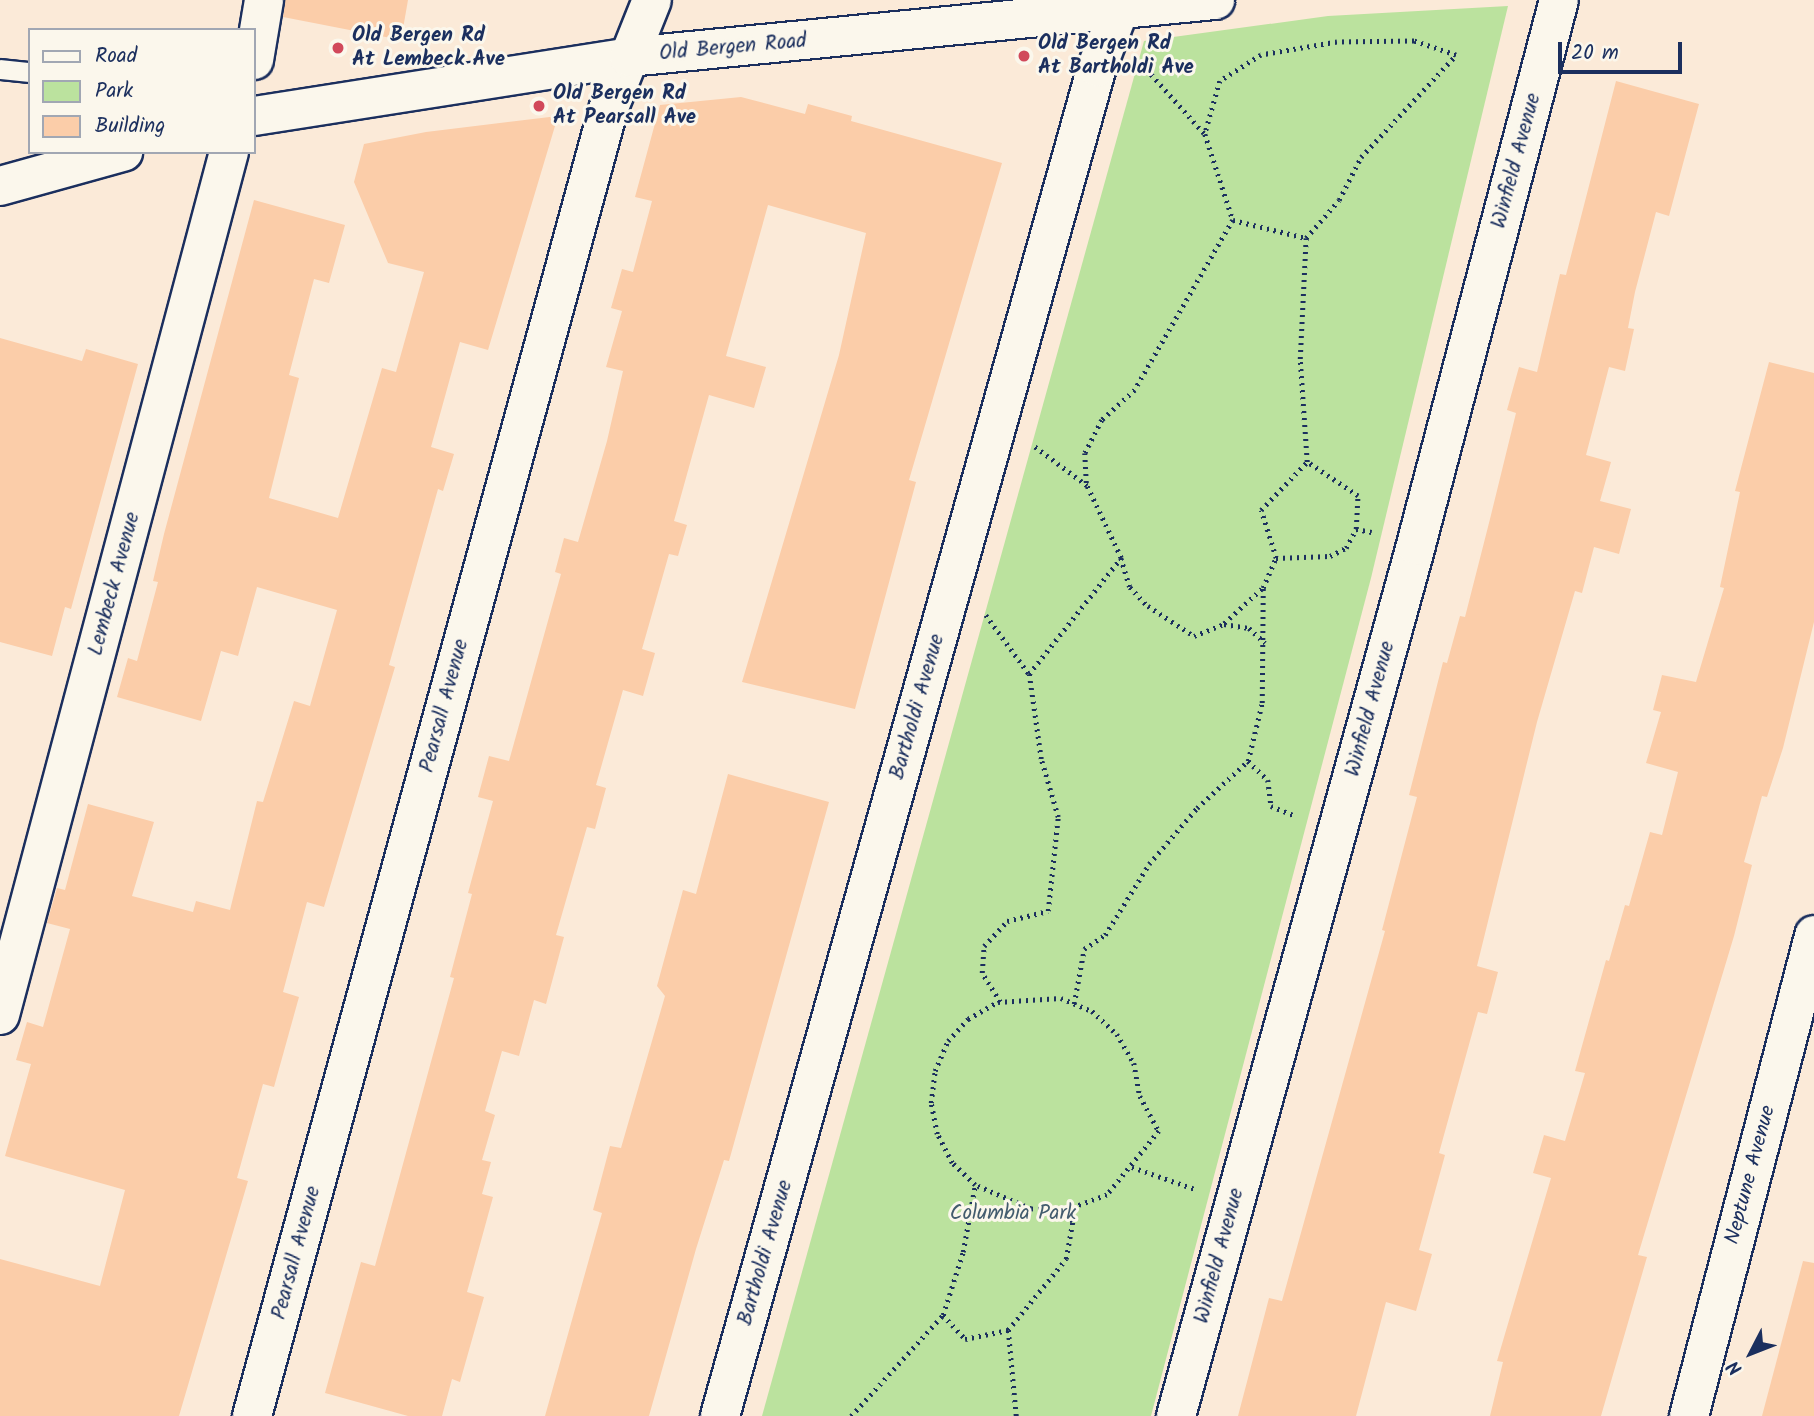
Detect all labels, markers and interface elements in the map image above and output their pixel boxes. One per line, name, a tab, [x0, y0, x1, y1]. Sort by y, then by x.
place label: Old Bergen Rd At Lembeck Ave	[352, 23, 505, 73]
legend	[28, 28, 256, 154]
scale bar	[1562, 28, 1686, 72]
street label: Old Bergen Road	[658, 29, 808, 67]
place label: Old Bergen Rd At Bartholdi Ave	[1038, 31, 1194, 81]
text: 20 m	[1571, 37, 1619, 70]
text: Road	[95, 40, 137, 73]
marker: Old Bergen Rd At Lembeck Ave	[330, 40, 346, 56]
marker: Old Bergen Rd At Bartholdi Ave	[1016, 48, 1032, 64]
text: Park	[95, 75, 133, 108]
place label: Old Bergen Rd At Pearsall Ave	[553, 81, 696, 131]
street label: Winfield Avenue	[1487, 91, 1547, 231]
marker: Old Bergen Rd At Pearsall Ave	[531, 98, 547, 114]
text: Building	[95, 110, 165, 143]
street label: Lembeck Avenue	[84, 509, 146, 659]
street label: Bartholdi Avenue	[885, 631, 951, 783]
street label: Pearsall Avenue	[415, 637, 475, 775]
street label: Winfield Avenue	[1341, 639, 1401, 779]
street label: Neptune Avenue	[1720, 1103, 1782, 1247]
street label: Bartholdi Avenue	[733, 1177, 799, 1329]
street label: Pearsall Avenue	[267, 1184, 327, 1322]
street label: Winfield Avenue	[1190, 1186, 1250, 1326]
park label: Columbia Park	[950, 1201, 1076, 1227]
north arrow	[1716, 1318, 1786, 1388]
text: N	[1720, 1353, 1751, 1382]

